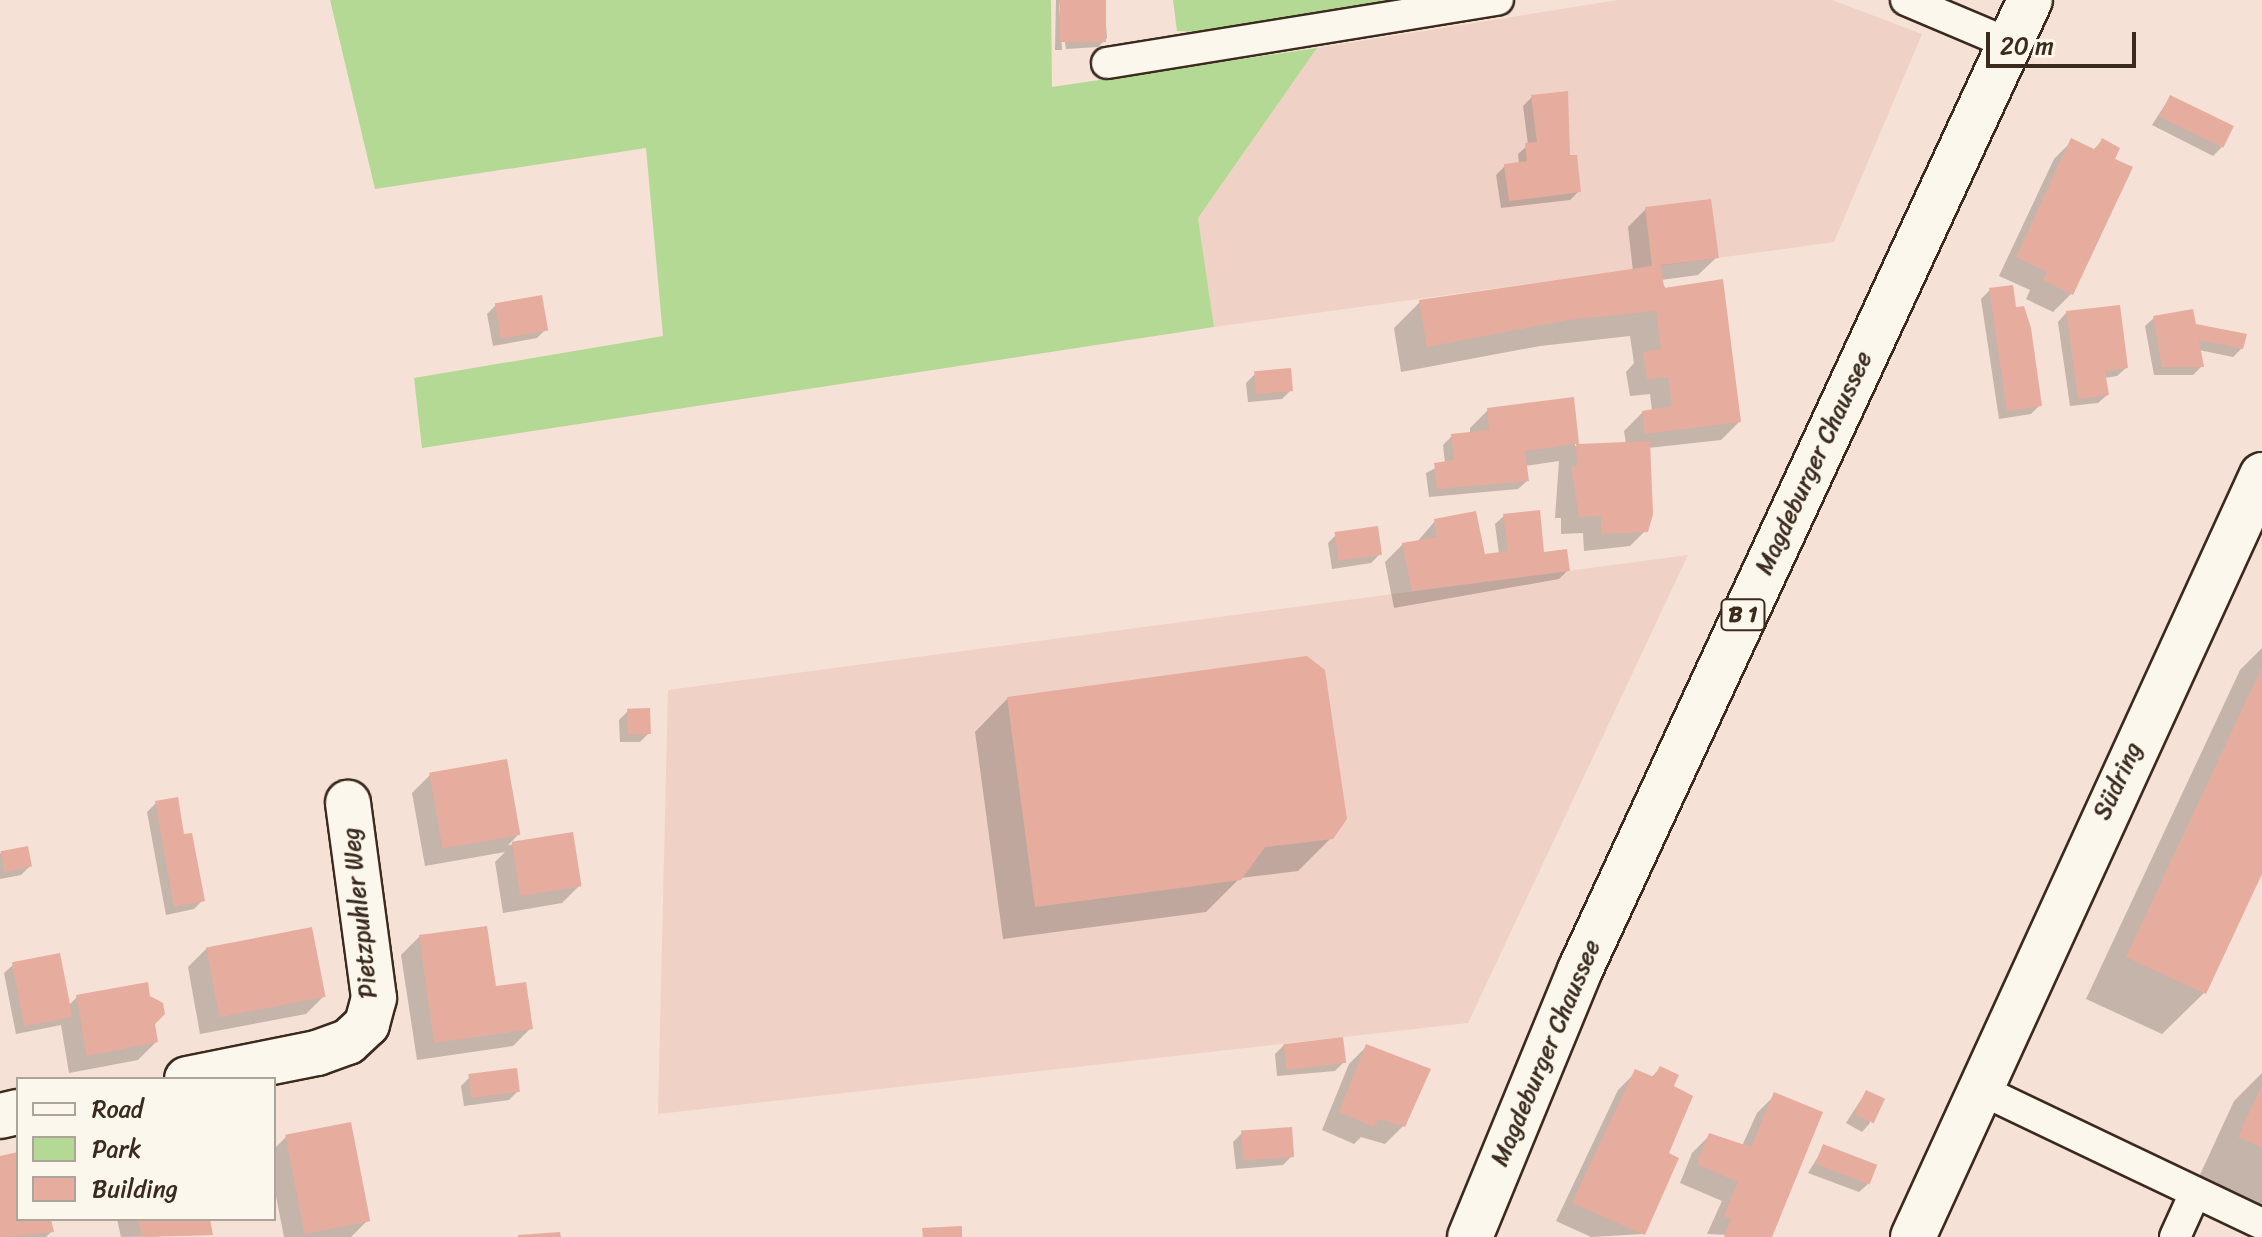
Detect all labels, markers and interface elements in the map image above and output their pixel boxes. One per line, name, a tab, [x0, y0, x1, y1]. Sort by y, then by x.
scale bar	[1990, 16, 2140, 66]
text: 20 m	[2000, 25, 2054, 67]
street label: Magdeburger Chaussee	[1750, 347, 1878, 579]
road number: B 1	[1719, 597, 1767, 633]
street label: Südring	[2088, 738, 2148, 824]
street label: Pietzpuhler Weg	[337, 826, 383, 1000]
street label: Magdeburger Chaussee	[1485, 936, 1607, 1170]
legend	[16, 1077, 276, 1221]
text: Road	[92, 1088, 143, 1130]
text: Park	[92, 1128, 141, 1170]
text: Building	[92, 1168, 178, 1210]

